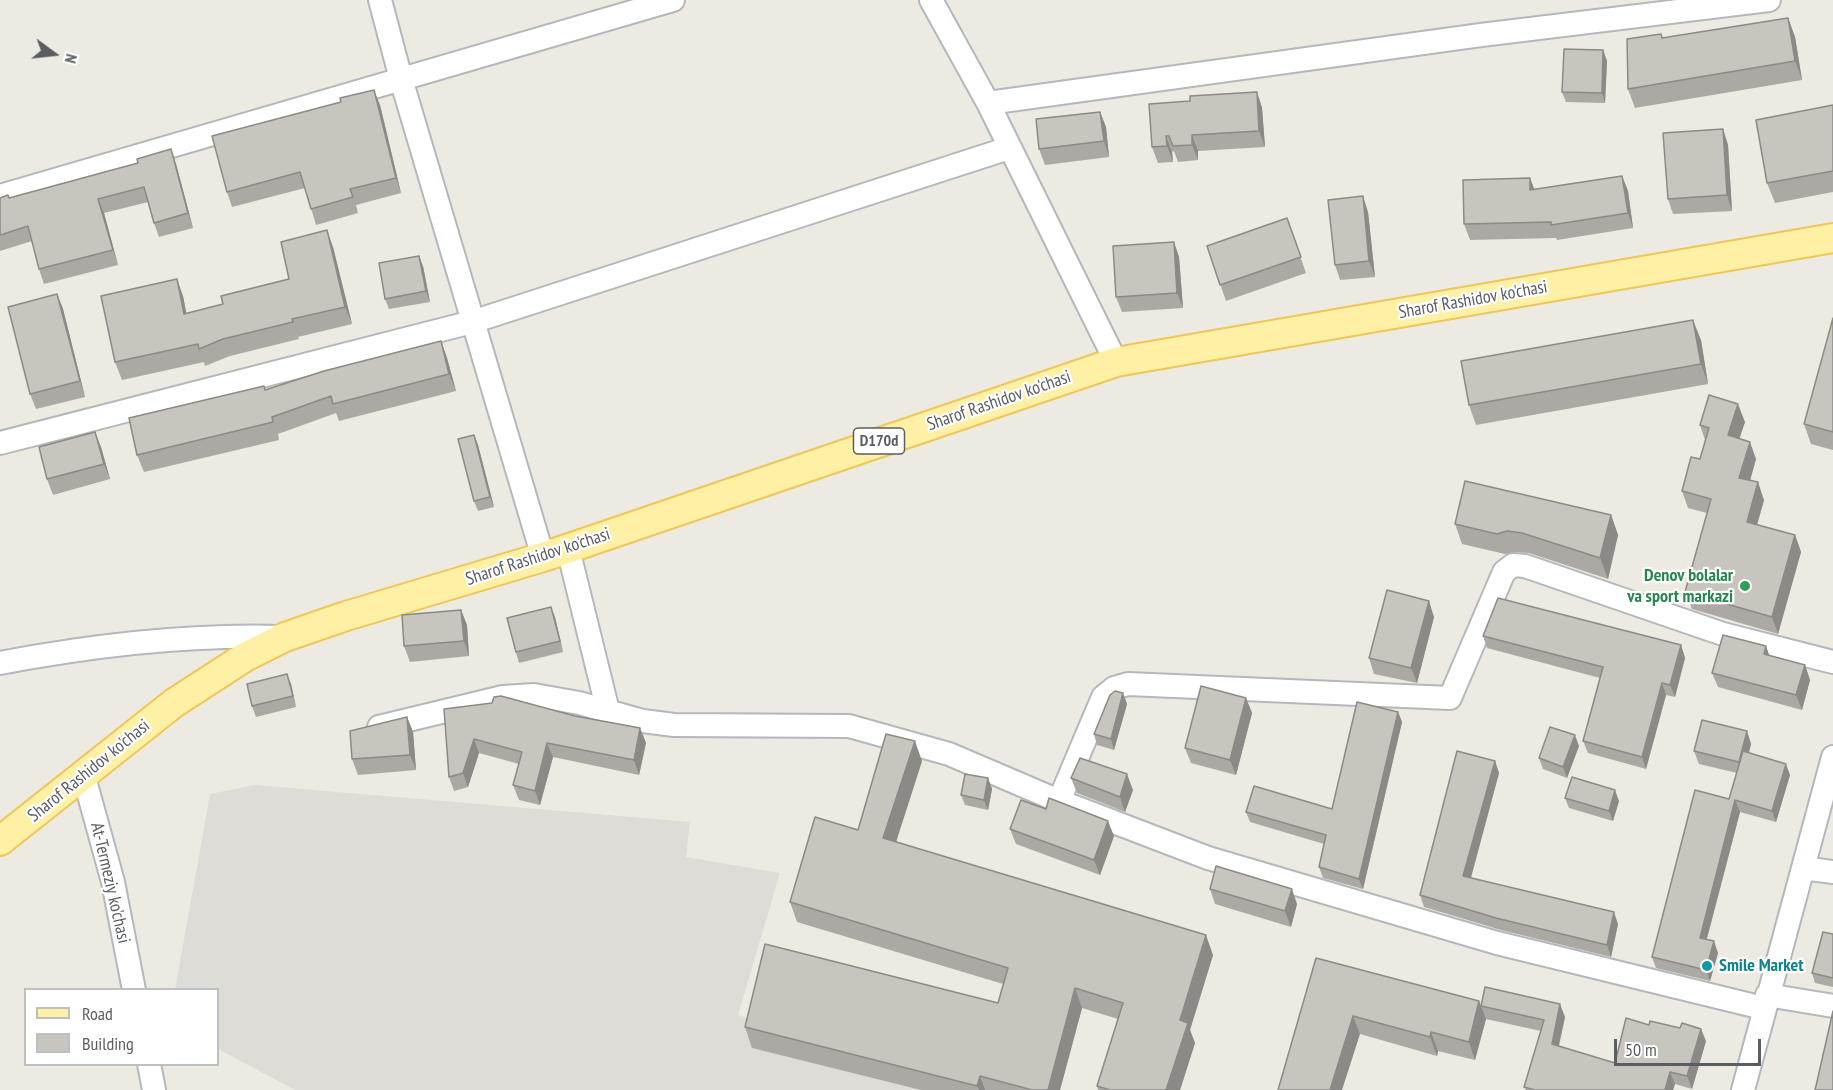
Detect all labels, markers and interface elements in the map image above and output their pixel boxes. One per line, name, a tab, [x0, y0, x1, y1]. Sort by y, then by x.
north arrow	[24, 24, 84, 84]
text: N	[61, 52, 82, 65]
street label: Sharof Rashidov ko'chasi	[1397, 276, 1549, 324]
street label: Sharof Rashidov ko'chasi	[924, 366, 1074, 436]
road number: D170d	[854, 428, 904, 454]
street label: Sharof Rashidov ko'chasi	[463, 523, 613, 591]
place label: Denov bolalar va sport markazi	[1627, 565, 1733, 608]
marker: Denov bolalar va sport markazi	[1738, 579, 1752, 593]
street label: Sharof Rashidov ko'chasi	[24, 715, 154, 827]
street label: At-Termeziy ko'chasi	[86, 821, 134, 945]
place label: Smile Market	[1719, 955, 1803, 977]
marker: Smile Market	[1700, 959, 1714, 973]
legend	[24, 988, 219, 1066]
text: Road	[82, 1002, 113, 1025]
scale bar	[1617, 1027, 1764, 1065]
text: Building	[82, 1032, 134, 1055]
text: 50 m	[1625, 1038, 1657, 1061]

